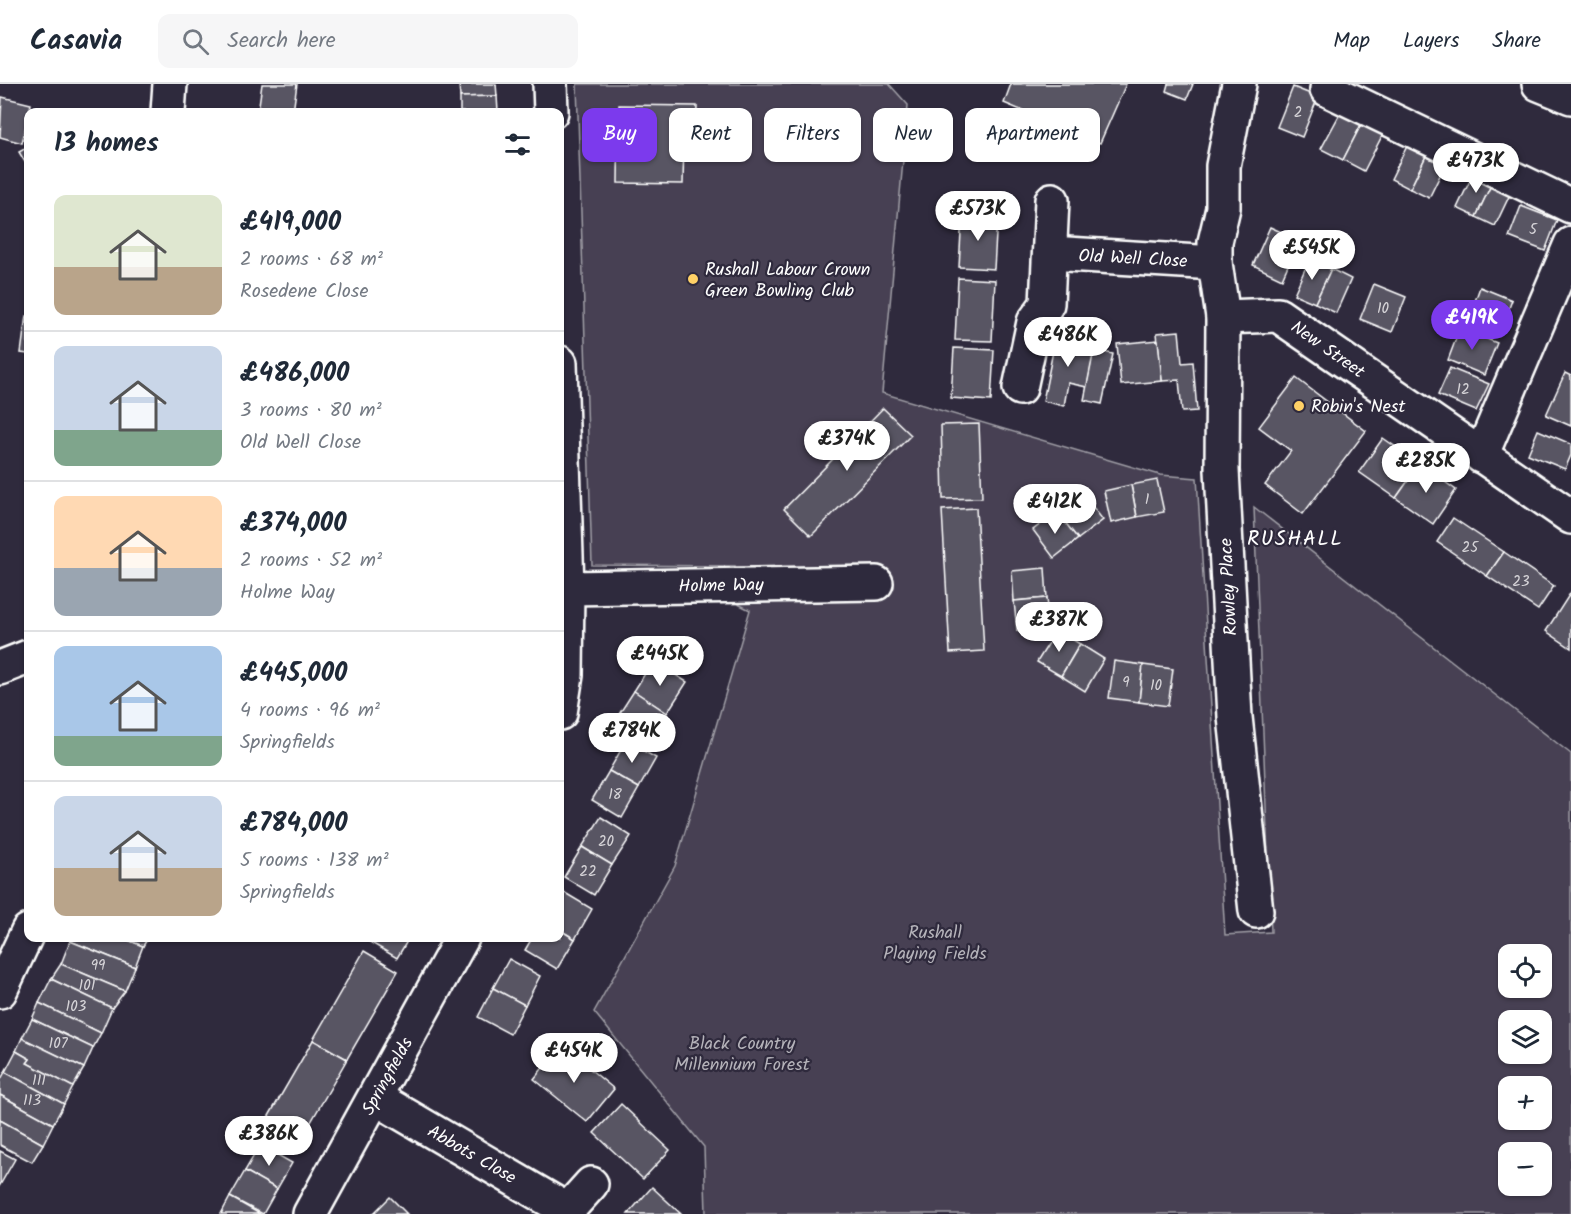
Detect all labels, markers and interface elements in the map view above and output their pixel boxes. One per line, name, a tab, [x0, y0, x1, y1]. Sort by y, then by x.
search box	[158, 14, 578, 68]
text: Casavia	[30, 19, 122, 64]
text: Search here	[227, 24, 336, 59]
icon: search	[179, 25, 212, 58]
text: Map	[1333, 25, 1370, 58]
text: Layers	[1403, 25, 1459, 58]
text: Share	[1492, 25, 1541, 58]
house number: 2	[1294, 101, 1302, 125]
chip: Buy	[582, 108, 657, 162]
chip: Rent	[669, 108, 752, 162]
chip: Filters	[764, 108, 861, 162]
chip: New	[873, 108, 953, 162]
chip: Apartment	[965, 108, 1100, 162]
text: 13 homes	[54, 123, 159, 165]
icon: filters	[501, 128, 534, 161]
pin: £473K	[1434, 143, 1518, 194]
text: £473K	[1447, 146, 1505, 178]
pin: £573K	[936, 191, 1020, 242]
text: £573K	[949, 194, 1007, 226]
text: £419,000	[240, 202, 341, 244]
house number: 5	[1529, 218, 1538, 242]
icon: home	[102, 219, 174, 291]
pin: £545K	[1270, 230, 1354, 281]
text: £545K	[1283, 233, 1341, 265]
street label: Old Well Close	[1078, 242, 1188, 277]
text: 2 rooms · 68 m²	[240, 244, 383, 276]
place label: Rushall Labour Crown Green Bowling Club	[705, 256, 870, 306]
marker: Rushall Labour Crown Green Bowling Club	[686, 272, 700, 286]
text: Rosedene Close	[240, 276, 368, 308]
house number: 10	[1377, 297, 1390, 321]
pin: £419K	[1430, 300, 1514, 351]
text: £419K	[1445, 303, 1499, 335]
street label: New Street	[1284, 314, 1371, 387]
pin: £486K	[1026, 317, 1110, 368]
text: £486K	[1038, 320, 1098, 352]
text: £486,000	[240, 353, 349, 395]
icon: home	[102, 370, 174, 442]
house number: 12	[1456, 378, 1470, 402]
place label: Robin's Nest	[1311, 393, 1406, 422]
text: 3 rooms · 80 m²	[240, 395, 382, 427]
marker: Robin's Nest	[1292, 399, 1306, 413]
pin: £374K	[805, 421, 889, 472]
text: £374K	[818, 424, 876, 456]
text: Old Well Close	[240, 427, 361, 459]
pin: £285K	[1384, 443, 1468, 494]
text: £285K	[1396, 446, 1456, 478]
pin: £412K	[1013, 484, 1097, 535]
text: £412K	[1027, 487, 1083, 519]
house number: 1	[1145, 488, 1150, 512]
text: £374,000	[240, 503, 347, 545]
icon: home	[102, 520, 174, 592]
district label: RUSHALL	[1247, 523, 1343, 556]
house number: 25	[1462, 536, 1479, 560]
street label: Rowley Place	[1212, 537, 1247, 636]
text: 2 rooms · 52 m²	[240, 545, 382, 577]
house number: 23	[1512, 570, 1530, 594]
street label: Holme Way	[678, 571, 764, 602]
text: Holme Way	[240, 577, 335, 609]
pin: £387K	[1017, 602, 1101, 653]
text: £387K	[1030, 605, 1088, 637]
pin: £445K	[618, 636, 702, 687]
text: £445K	[631, 639, 689, 671]
text: £445,000	[240, 653, 347, 695]
icon: home	[102, 670, 174, 742]
house number: 9	[1122, 671, 1130, 695]
house number: 10	[1150, 674, 1163, 698]
text: 4 rooms · 96 m²	[240, 695, 380, 727]
pin: £784K	[590, 713, 674, 764]
text: £784K	[603, 716, 661, 748]
text: Springfields	[240, 727, 335, 759]
house number: 18	[608, 783, 623, 807]
text: £784,000	[240, 803, 348, 845]
icon: home	[102, 820, 174, 892]
house number: 20	[598, 830, 615, 854]
text: 5 rooms · 138 m²	[240, 845, 389, 877]
house number: 22	[579, 860, 597, 884]
text: Springfields	[240, 877, 335, 909]
park label: Rushall Playing Fields	[883, 919, 987, 969]
map controls	[1498, 944, 1552, 1196]
button: locate	[1498, 944, 1552, 998]
house number: 99	[91, 954, 106, 978]
house number: 101	[79, 974, 96, 998]
house number: 103	[66, 995, 87, 1019]
button: layers	[1498, 1010, 1552, 1064]
park label: Black Country Millennium Forest	[674, 1030, 811, 1080]
house number: 107	[48, 1032, 69, 1056]
street label: Springfields	[355, 1032, 422, 1121]
pin: £454K	[532, 1033, 616, 1084]
text: £454K	[545, 1036, 603, 1068]
house number: 111	[32, 1069, 46, 1093]
button: +	[1498, 1076, 1552, 1130]
house number: 113	[23, 1089, 41, 1113]
pin: £386K	[227, 1116, 311, 1167]
street label: Abbots Close	[421, 1118, 521, 1193]
text: £386K	[239, 1119, 299, 1151]
button: −	[1498, 1142, 1552, 1196]

